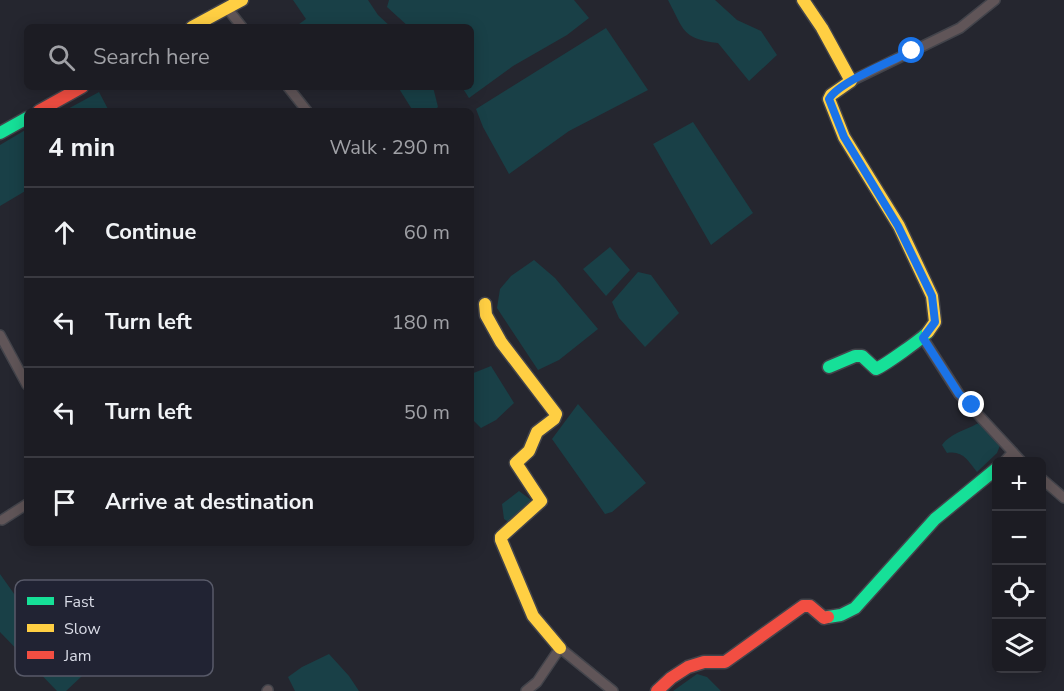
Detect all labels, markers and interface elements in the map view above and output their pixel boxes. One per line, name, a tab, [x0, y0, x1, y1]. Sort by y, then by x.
search box	[24, 24, 474, 90]
route start	[898, 37, 924, 63]
icon: search	[45, 41, 78, 74]
text: Search here	[93, 42, 210, 72]
text: 4 min	[48, 130, 115, 165]
text: Walk · 290 m	[330, 134, 450, 161]
icon: ahead	[48, 216, 81, 249]
text: Continue	[105, 217, 196, 247]
text: 60 m	[404, 219, 450, 246]
icon: left	[48, 306, 81, 339]
text: Turn left	[105, 307, 192, 337]
text: 180 m	[392, 309, 450, 336]
route end	[958, 391, 984, 417]
icon: left	[48, 396, 81, 429]
text: Turn left	[105, 397, 192, 427]
text: 50 m	[404, 399, 450, 426]
map controls	[992, 457, 1046, 673]
button: +	[992, 457, 1046, 511]
icon: arrive	[48, 486, 81, 519]
text: Arrive at destination	[105, 487, 314, 517]
button: −	[992, 511, 1046, 565]
button: locate	[992, 565, 1046, 619]
legend	[15, 580, 213, 676]
text: Fast	[64, 591, 95, 613]
text: Slow	[64, 618, 101, 640]
button: layers	[992, 619, 1046, 673]
text: Jam	[63, 645, 91, 667]

